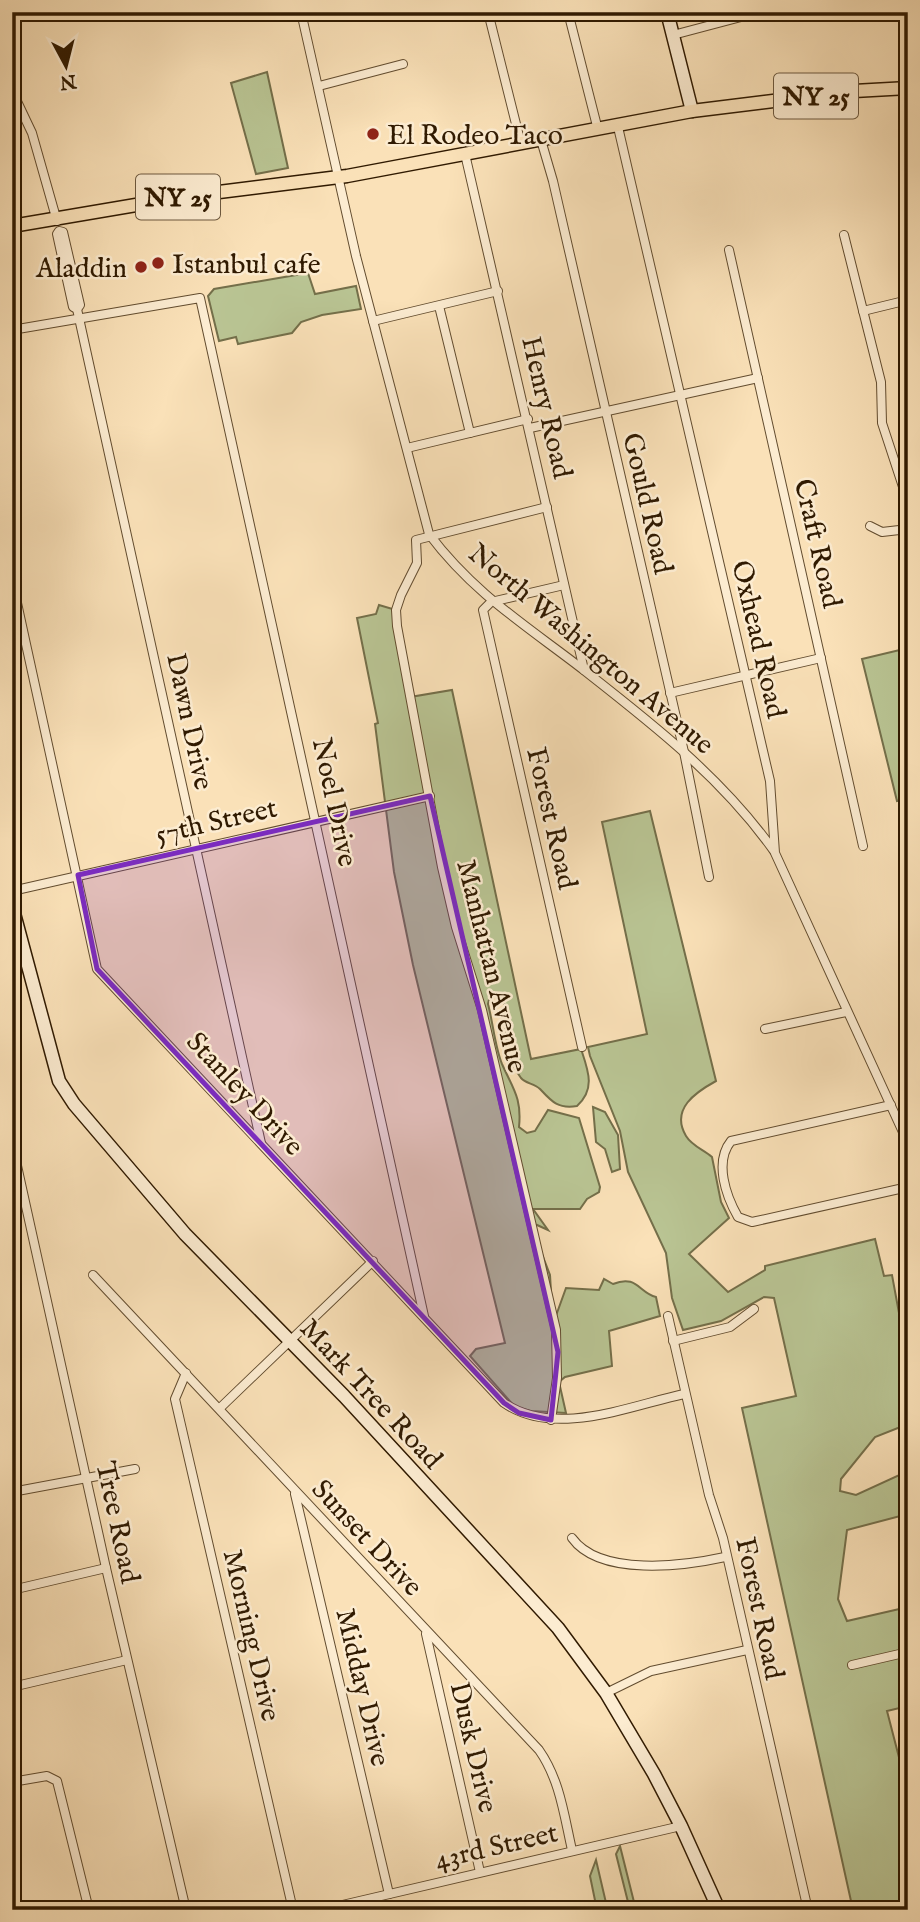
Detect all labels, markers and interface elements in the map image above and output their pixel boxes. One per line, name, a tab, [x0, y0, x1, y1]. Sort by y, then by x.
north arrow	[32, 32, 102, 102]
text: N	[58, 68, 78, 94]
road number: NY 25	[774, 74, 858, 118]
place label: El Rodeo Taco	[387, 119, 563, 154]
marker: El Rodeo Taco	[365, 126, 381, 142]
road number: NY 25	[136, 174, 220, 220]
place label: Istanbul cafe	[172, 248, 321, 283]
place label: Aladdin	[35, 252, 127, 287]
marker: Istanbul cafe	[150, 255, 166, 271]
marker: Aladdin	[133, 259, 149, 275]
street label: Henry Road	[512, 333, 579, 482]
street label: Gould Road	[613, 430, 680, 578]
street label: Craft Road	[785, 476, 848, 612]
street label: North Washington Avenue	[460, 537, 720, 763]
street label: Oxhead Road	[722, 557, 793, 722]
street label: Dawn Drive	[157, 650, 220, 793]
street label: Noel Drive	[303, 735, 364, 870]
street label: Forest Road	[517, 744, 584, 893]
street label: 57th Street	[152, 791, 281, 853]
street label: Manhattan Avenue	[447, 856, 534, 1077]
street label: Stanley Drive	[178, 1026, 310, 1164]
street label: Mark Tree Road	[291, 1312, 449, 1477]
street label: Tree Road	[87, 1458, 147, 1587]
street label: Sunset Drive	[303, 1473, 429, 1605]
street label: Forest Road	[726, 1534, 791, 1683]
street label: Morning Drive	[214, 1546, 287, 1725]
street label: Midday Drive	[326, 1605, 397, 1770]
street label: Dusk Drive	[441, 1679, 505, 1817]
street label: 43rd Street	[432, 1816, 562, 1879]

